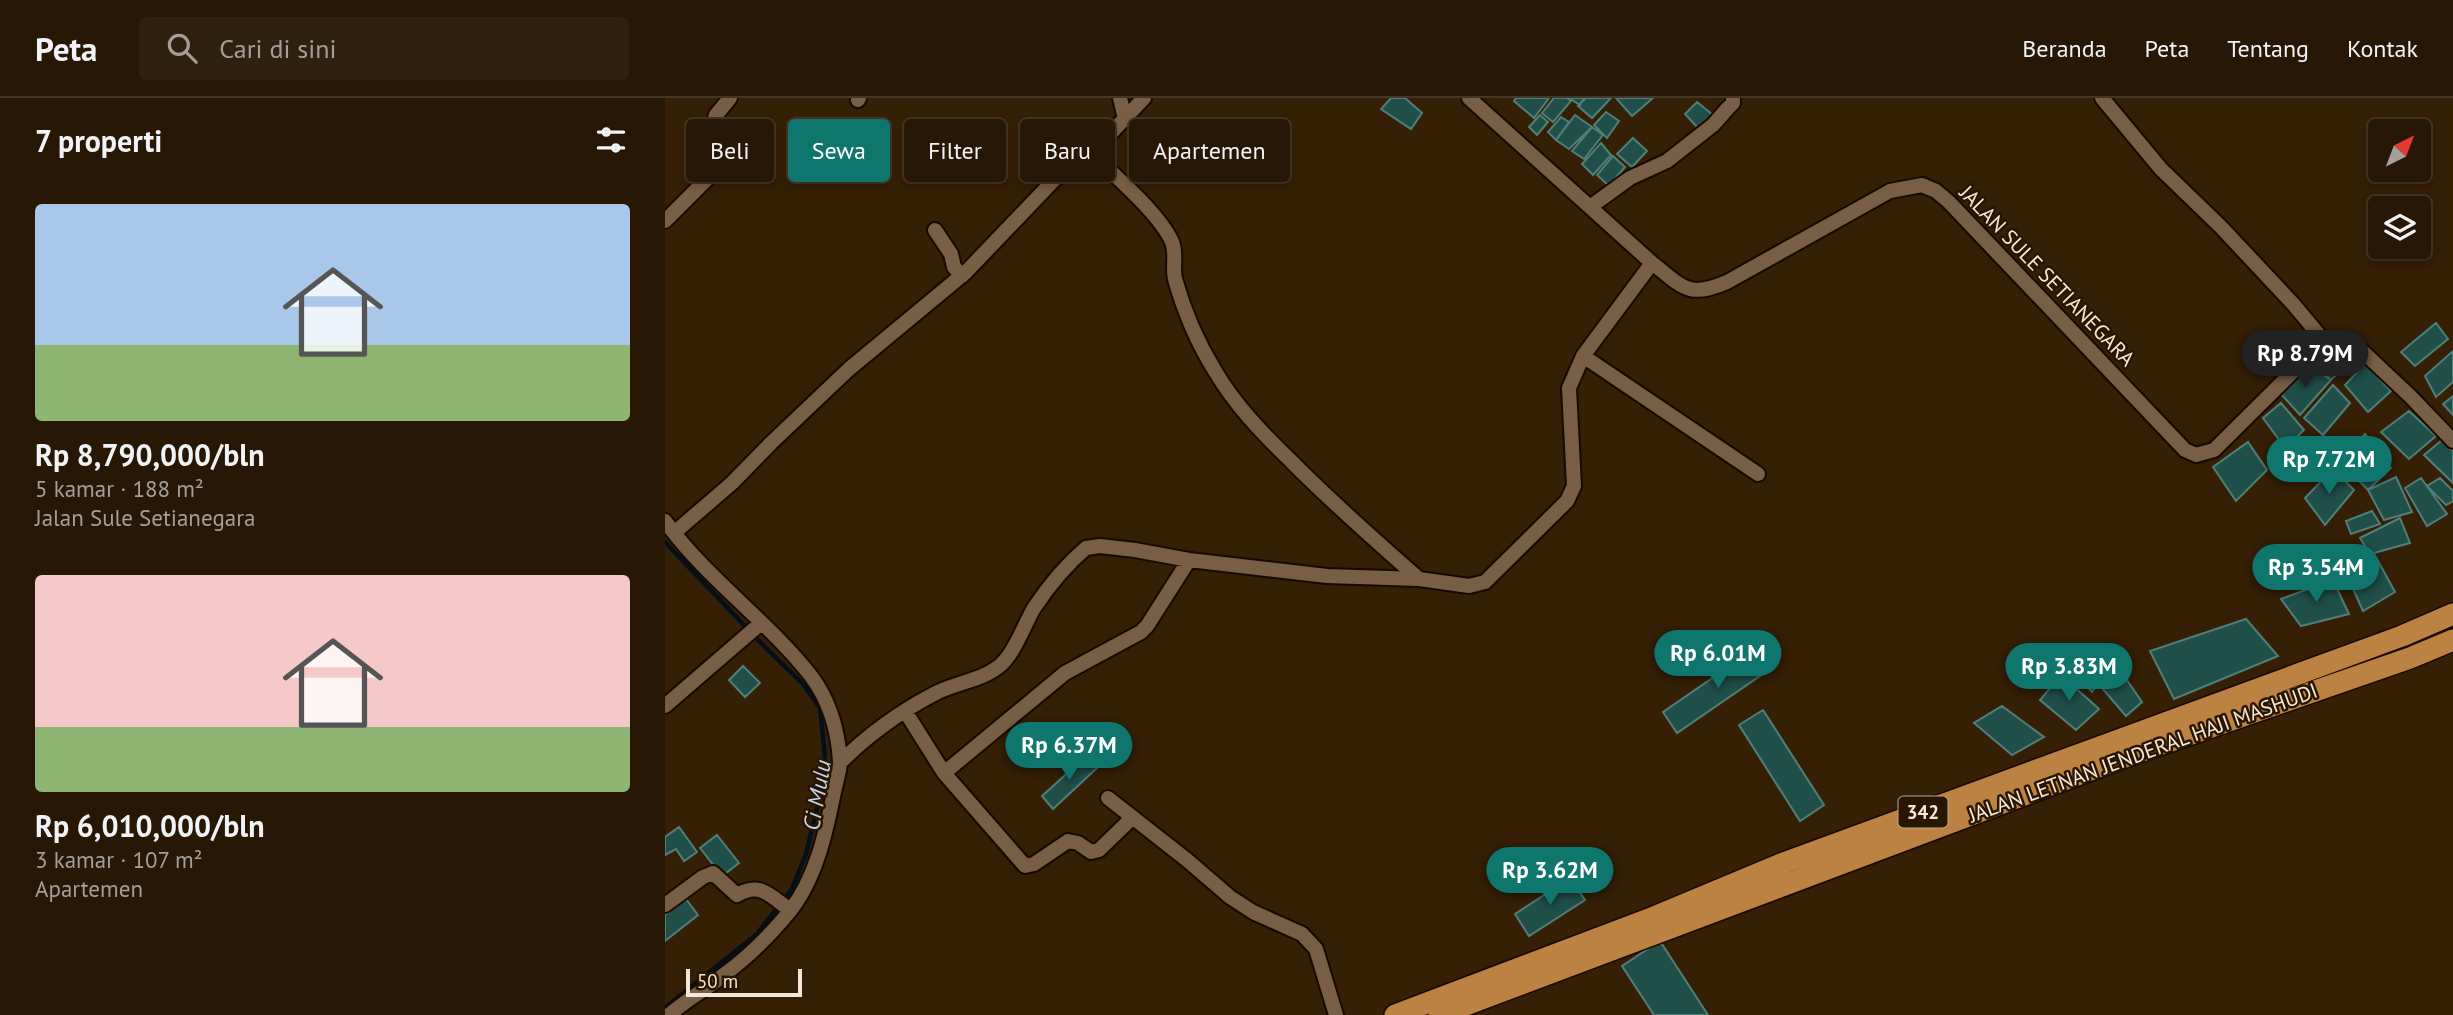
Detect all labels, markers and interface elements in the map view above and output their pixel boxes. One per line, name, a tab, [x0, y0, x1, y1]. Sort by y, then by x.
search box	[139, 17, 629, 80]
text: Peta	[35, 27, 97, 70]
icon: search	[163, 29, 201, 67]
text: Cari di sini	[219, 32, 336, 65]
text: Beranda	[2022, 33, 2107, 64]
text: Peta	[2145, 33, 2189, 64]
text: Tentang	[2227, 33, 2309, 64]
text: Kontak	[2347, 33, 2418, 64]
chip: Beli	[686, 119, 774, 182]
chip: Sewa	[788, 119, 890, 182]
chip: Filter	[904, 119, 1006, 182]
chip: Baru	[1020, 119, 1115, 182]
chip: Apartemen	[1129, 119, 1290, 182]
north arrow	[2368, 119, 2431, 182]
map controls	[2368, 119, 2431, 259]
text: 7 properti	[35, 121, 162, 160]
icon: filters	[592, 121, 630, 159]
street label: JALAN SULE SETIANEGARA	[1953, 179, 2141, 372]
button: layers	[2368, 196, 2431, 259]
icon: home	[270, 249, 396, 375]
pin: Rp 8.79M	[2233, 330, 2377, 390]
text: Rp 8.79M	[2257, 338, 2353, 367]
text: Rp 8,790,000/bln	[35, 435, 265, 474]
pin: Rp 7.72M	[2257, 436, 2401, 496]
text: Rp 7.72M	[2283, 444, 2375, 473]
text: 5 kamar · 188 m²	[35, 474, 204, 503]
text: Jalan Sule Setianegara	[35, 503, 255, 532]
pin: Rp 3.54M	[2244, 545, 2388, 604]
text: Rp 3.54M	[2268, 552, 2364, 581]
icon: home	[270, 620, 396, 746]
pin: Rp 6.01M	[1646, 630, 1790, 690]
text: Rp 6.01M	[1670, 638, 1766, 667]
pin: Rp 3.83M	[1997, 644, 2141, 703]
text: Rp 3.83M	[2021, 651, 2117, 680]
street label: JALAN LETNAN JENDERAL HAJI MASHUDI	[1964, 677, 2321, 829]
pin: Rp 6.37M	[997, 722, 1141, 782]
text: Rp 6.37M	[1021, 730, 1117, 759]
water label: Ci Mulu	[796, 757, 837, 832]
road number: 342	[1899, 796, 1947, 828]
text: Rp 6,010,000/bln	[35, 806, 265, 845]
text: 3 kamar · 107 m²	[35, 845, 203, 874]
pin: Rp 3.62M	[1478, 848, 1622, 907]
text: Rp 3.62M	[1502, 855, 1598, 884]
text: Apartemen	[35, 874, 143, 903]
scale bar	[686, 966, 801, 998]
text: 50 m	[697, 969, 738, 993]

